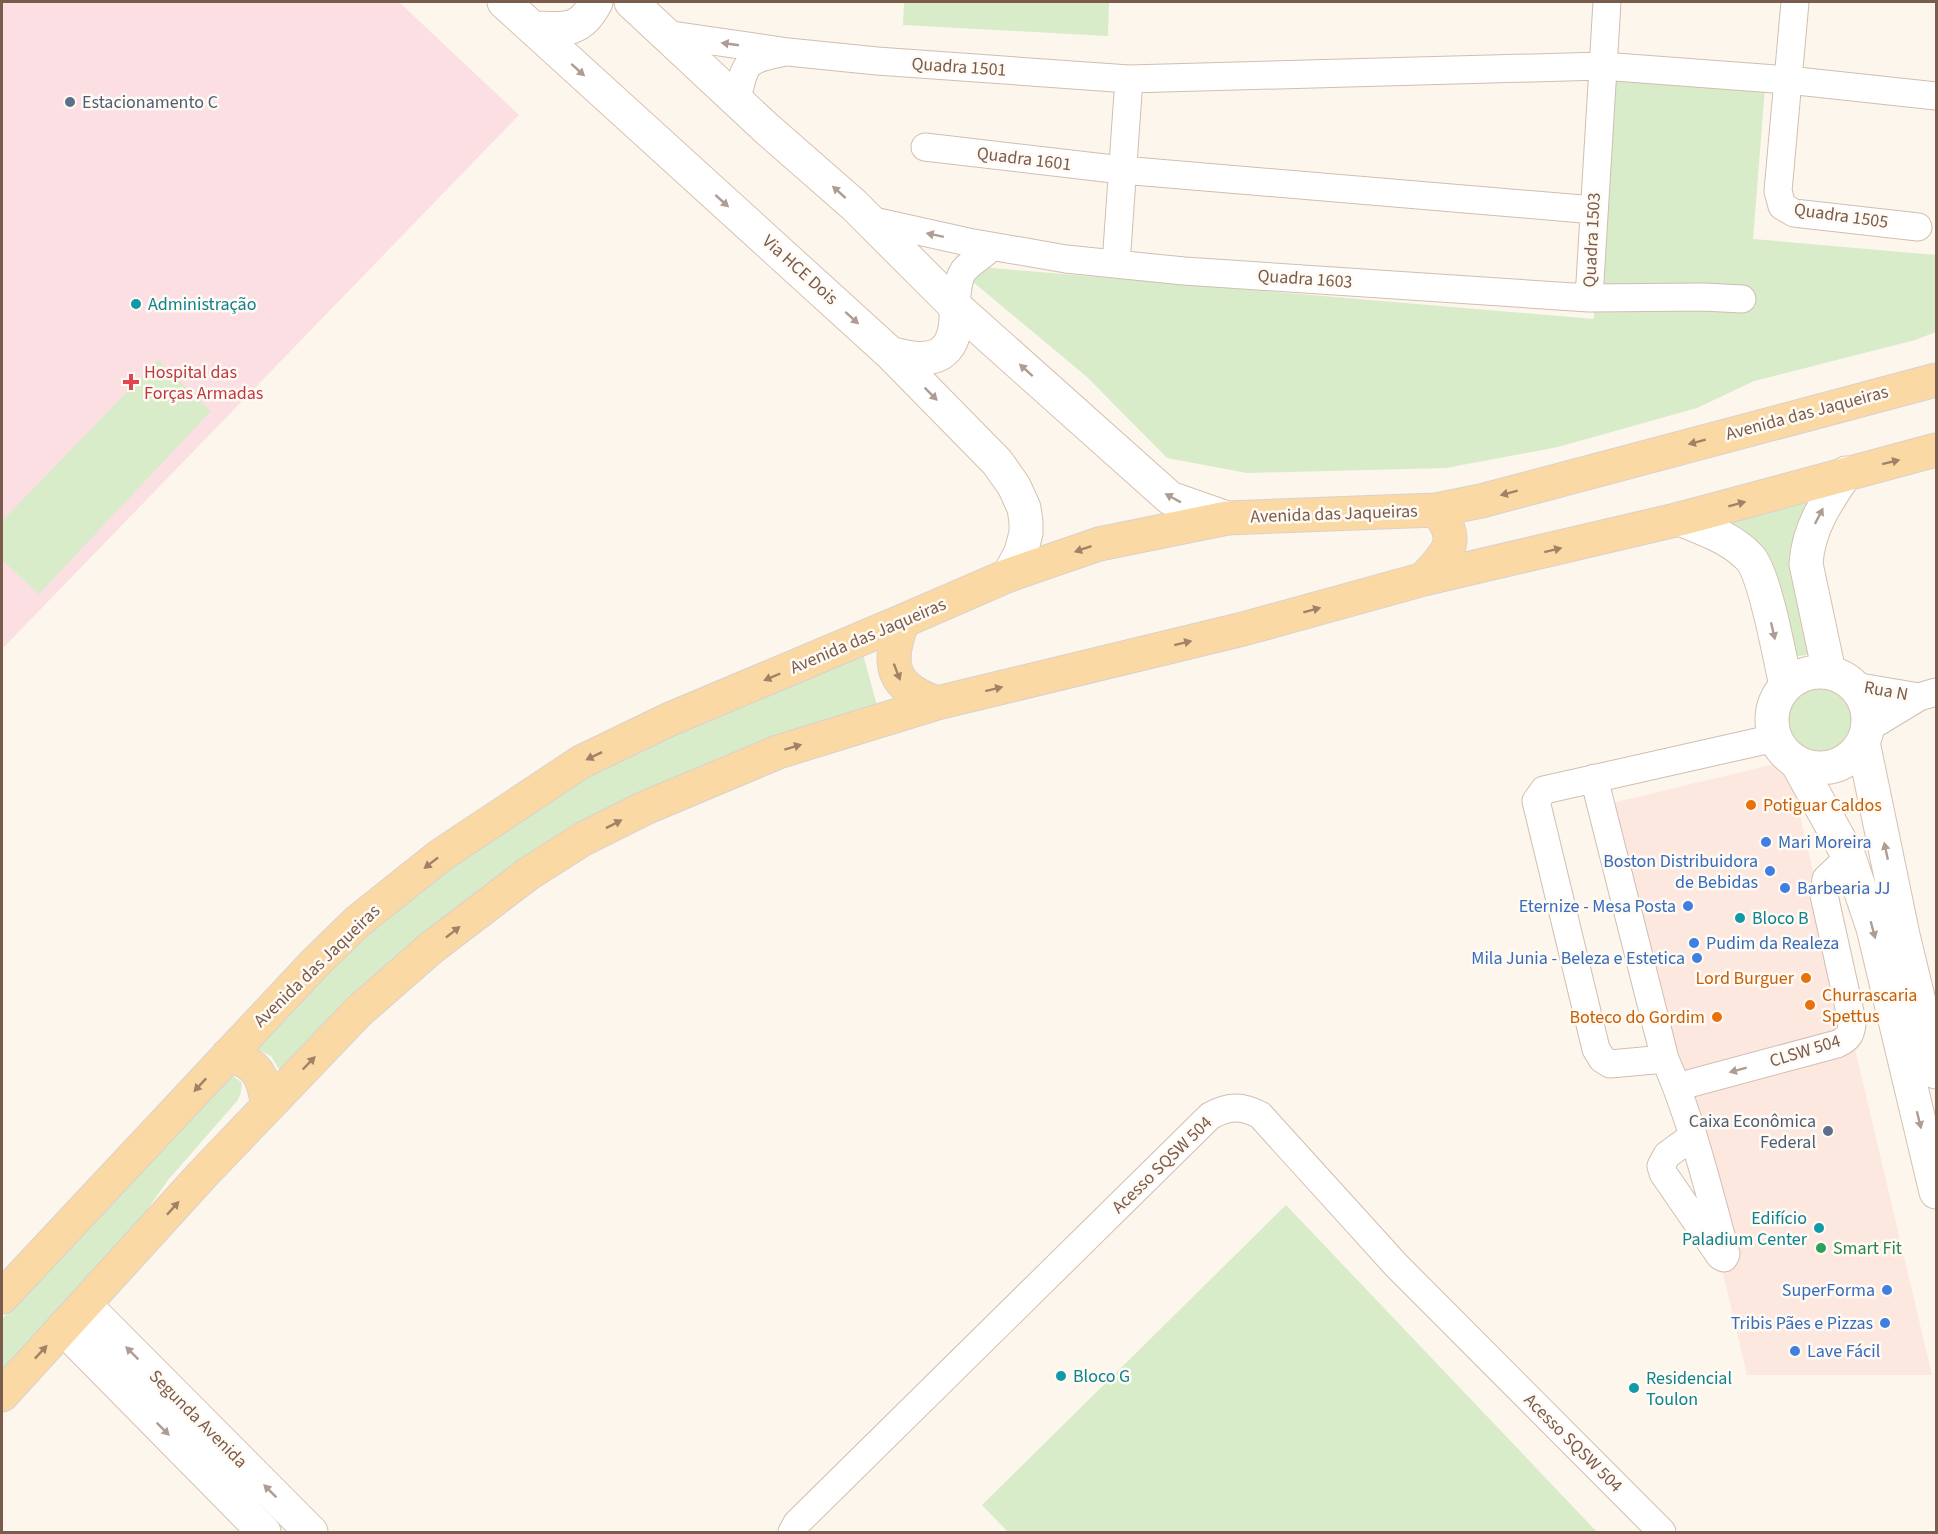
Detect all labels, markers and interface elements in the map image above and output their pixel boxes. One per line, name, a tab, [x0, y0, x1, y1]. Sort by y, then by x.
one-way arrow	[721, 39, 740, 48]
street label: Quadra 1501	[911, 51, 1007, 83]
one-way arrow	[570, 63, 585, 77]
place label: Estacionamento C	[82, 90, 218, 115]
marker: Estacionamento C	[63, 95, 77, 109]
street label: Quadra 1601	[975, 141, 1073, 177]
one-way arrow	[832, 186, 847, 199]
street label: Quadra 1503	[1577, 192, 1607, 288]
one-way arrow	[715, 194, 730, 208]
street label: Quadra 1505	[1792, 197, 1890, 235]
street label: Via HCE Dois	[757, 229, 843, 311]
one-way arrow	[925, 230, 944, 239]
street label: Quadra 1603	[1257, 263, 1353, 295]
place label: Administração	[148, 292, 256, 317]
marker: Administração	[129, 297, 143, 311]
one-way arrow	[845, 311, 860, 325]
place label: Hospital das Forças Armadas	[144, 360, 263, 406]
one-way arrow	[1019, 364, 1034, 377]
marker: Hospital das Forças Armadas	[122, 373, 140, 391]
street label: Avenida das Jaqueiras	[1723, 379, 1891, 447]
one-way arrow	[924, 387, 938, 402]
one-way arrow	[1688, 438, 1706, 448]
one-way arrow	[1882, 456, 1900, 466]
one-way arrow	[1500, 489, 1518, 498]
one-way arrow	[1164, 493, 1181, 503]
one-way arrow	[1727, 498, 1746, 508]
street label: Avenida das Jaqueiras	[1250, 499, 1418, 529]
one-way arrow	[1814, 508, 1824, 525]
one-way arrow	[1544, 544, 1562, 554]
one-way arrow	[1074, 545, 1092, 554]
street label: Avenida das Jaqueiras	[786, 592, 950, 680]
one-way arrow	[1303, 604, 1321, 614]
one-way arrow	[1769, 621, 1778, 640]
one-way arrow	[1174, 638, 1192, 648]
one-way arrow	[893, 663, 903, 681]
one-way arrow	[762, 672, 780, 682]
street label: Rua N	[1862, 675, 1910, 707]
one-way arrow	[984, 684, 1003, 694]
one-way arrow	[784, 742, 802, 751]
one-way arrow	[585, 751, 602, 761]
place label: Potiguar Caldos	[1763, 793, 1882, 818]
marker: Potiguar Caldos	[1744, 798, 1758, 812]
one-way arrow	[605, 819, 623, 829]
place label: Mari Moreira	[1778, 830, 1872, 855]
marker: Mari Moreira	[1759, 835, 1773, 849]
one-way arrow	[1880, 842, 1890, 861]
place label: Boston Distribuidora de Bebidas	[1603, 849, 1758, 895]
one-way arrow	[423, 857, 439, 870]
marker: Boston Distribuidora de Bebidas	[1763, 864, 1777, 878]
place label: Barbearia JJ	[1797, 876, 1890, 901]
marker: Barbearia JJ	[1778, 881, 1792, 895]
place label: Eternize - Mesa Posta	[1519, 894, 1676, 919]
street label: Avenida das Jaqueiras	[248, 899, 386, 1033]
marker: Eternize - Mesa Posta	[1681, 899, 1695, 913]
place label: Bloco B	[1752, 906, 1809, 931]
marker: Bloco B	[1733, 911, 1747, 925]
one-way arrow	[1869, 921, 1879, 939]
one-way arrow	[444, 926, 460, 938]
place label: Pudim da Realeza	[1706, 931, 1839, 956]
marker: Pudim da Realeza	[1687, 936, 1701, 950]
place label: Mila Junia - Beleza e Estetica	[1471, 946, 1685, 971]
marker: Mila Junia - Beleza e Estetica	[1690, 951, 1704, 965]
place label: Lord Burguer	[1696, 966, 1795, 991]
marker: Lord Burguer	[1799, 971, 1813, 985]
place label: Churrascaria Spettus	[1822, 983, 1917, 1029]
marker: Churrascaria Spettus	[1803, 998, 1817, 1012]
place label: Boteco do Gordim	[1569, 1005, 1705, 1030]
marker: Boteco do Gordim	[1710, 1010, 1724, 1024]
street label: CLSW 504	[1767, 1028, 1844, 1074]
one-way arrow	[301, 1057, 315, 1071]
one-way arrow	[1728, 1066, 1747, 1076]
one-way arrow	[193, 1078, 207, 1093]
place label: Caixa Econômica Federal	[1689, 1109, 1816, 1155]
one-way arrow	[1914, 1110, 1924, 1129]
street label: Acesso SQSW 504	[1106, 1111, 1218, 1219]
marker: Caixa Econômica Federal	[1821, 1124, 1835, 1138]
one-way arrow	[166, 1201, 179, 1216]
place label: Edifício Paladium Center	[1682, 1206, 1808, 1252]
marker: Edifício Paladium Center	[1812, 1221, 1826, 1235]
place label: Smart Fit	[1833, 1236, 1902, 1261]
marker: Smart Fit	[1814, 1241, 1828, 1255]
place label: SuperForma	[1782, 1278, 1875, 1303]
marker: SuperForma	[1880, 1283, 1894, 1297]
place label: Tribis Pães e Pizzas	[1731, 1311, 1873, 1336]
marker: Tribis Pães e Pizzas	[1878, 1316, 1892, 1330]
place label: Lave Fácil	[1807, 1339, 1880, 1364]
one-way arrow	[34, 1344, 48, 1359]
marker: Lave Fácil	[1788, 1344, 1802, 1358]
one-way arrow	[126, 1346, 140, 1360]
street label: Segunda Avenida	[143, 1364, 253, 1474]
place label: Bloco G	[1073, 1364, 1130, 1389]
place label: Residencial Toulon	[1646, 1366, 1732, 1412]
marker: Bloco G	[1054, 1369, 1068, 1383]
marker: Residencial Toulon	[1627, 1381, 1641, 1395]
street label: Acesso SQSW 504	[1518, 1388, 1628, 1498]
one-way arrow	[155, 1422, 169, 1436]
one-way arrow	[263, 1484, 277, 1498]

